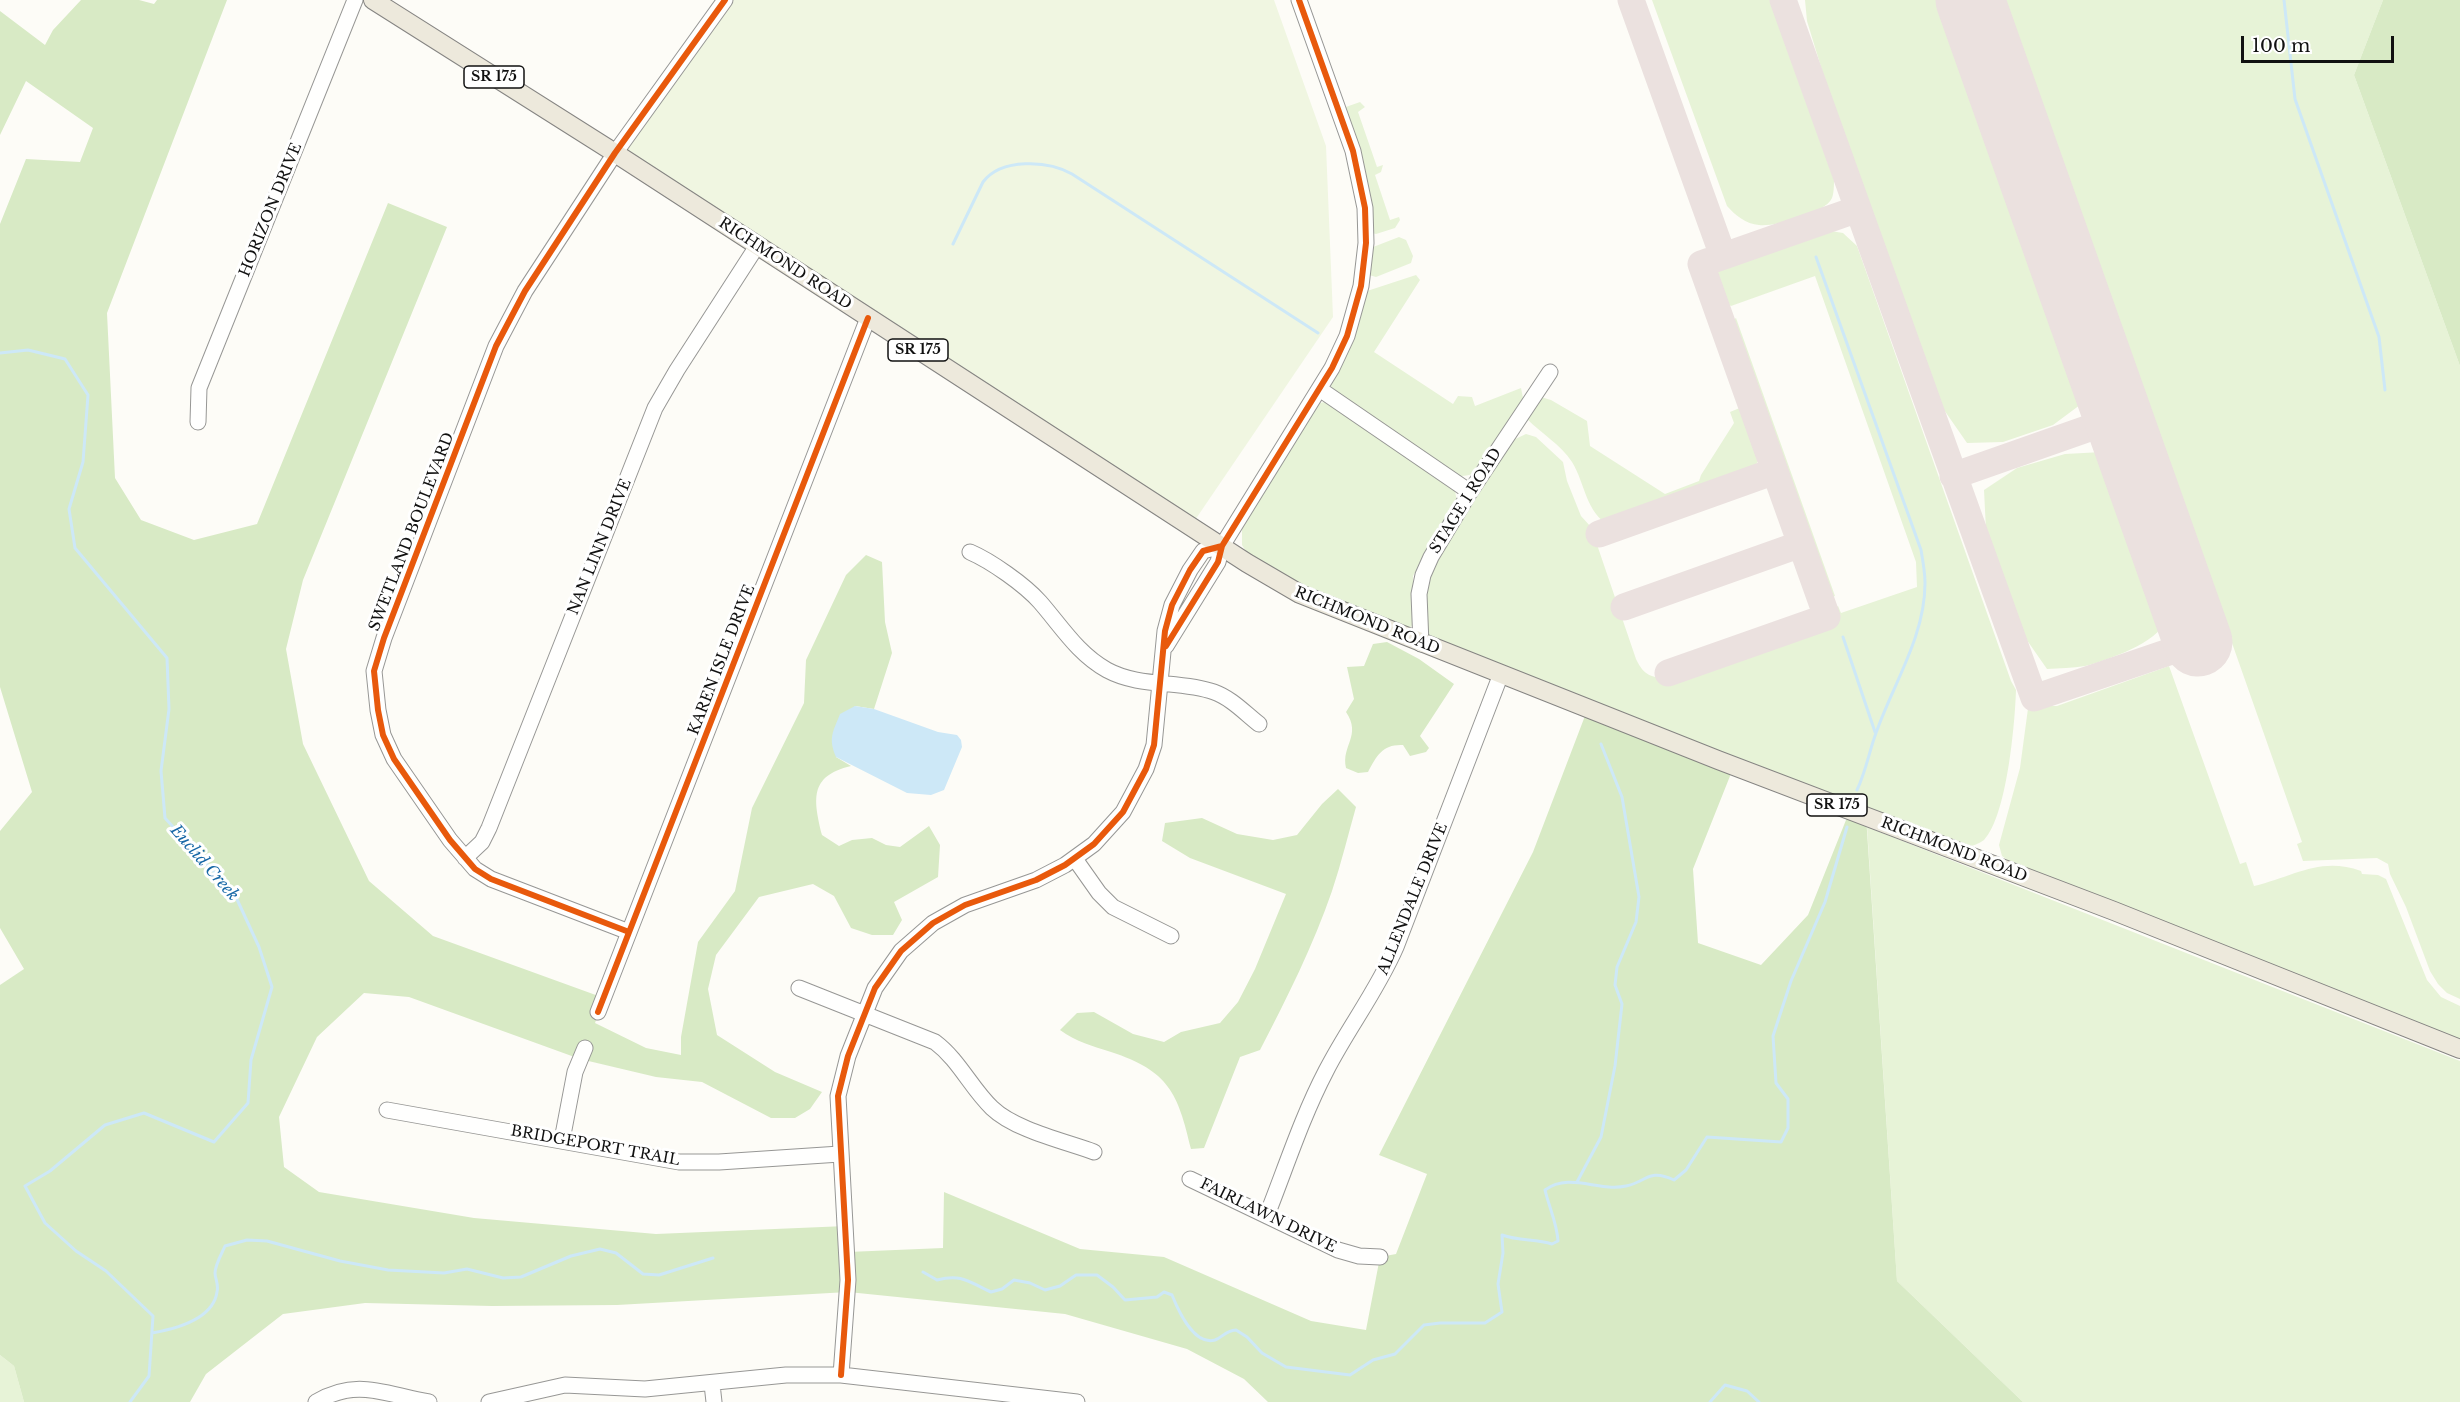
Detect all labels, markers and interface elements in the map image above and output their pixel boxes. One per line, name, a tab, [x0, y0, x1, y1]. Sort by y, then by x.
scale bar	[2244, 24, 2397, 62]
text: 100 m	[2252, 35, 2310, 57]
road number: SR 175	[464, 66, 524, 88]
street label: HORIZON DRIVE	[236, 140, 306, 280]
street label: RICHMOND ROAD	[715, 214, 855, 314]
road number: SR 175	[888, 339, 948, 361]
street label: SWETLAND BOULEVARD	[366, 430, 458, 634]
street label: STAGE I ROAD	[1426, 445, 1506, 557]
street label: NAN LINN DRIVE	[564, 476, 636, 618]
street label: KAREN ISLE DRIVE	[685, 582, 759, 738]
street label: RICHMOND ROAD	[1292, 584, 1442, 658]
road number: SR 175	[1807, 794, 1867, 816]
street label: RICHMOND ROAD	[1878, 814, 2030, 886]
street label: ALLENDALE DRIVE	[1374, 820, 1452, 978]
water label: Euclid Creek	[166, 821, 242, 905]
street label: BRIDGEPORT TRAIL	[509, 1122, 681, 1170]
street label: FAIRLAWN DRIVE	[1197, 1175, 1339, 1257]

